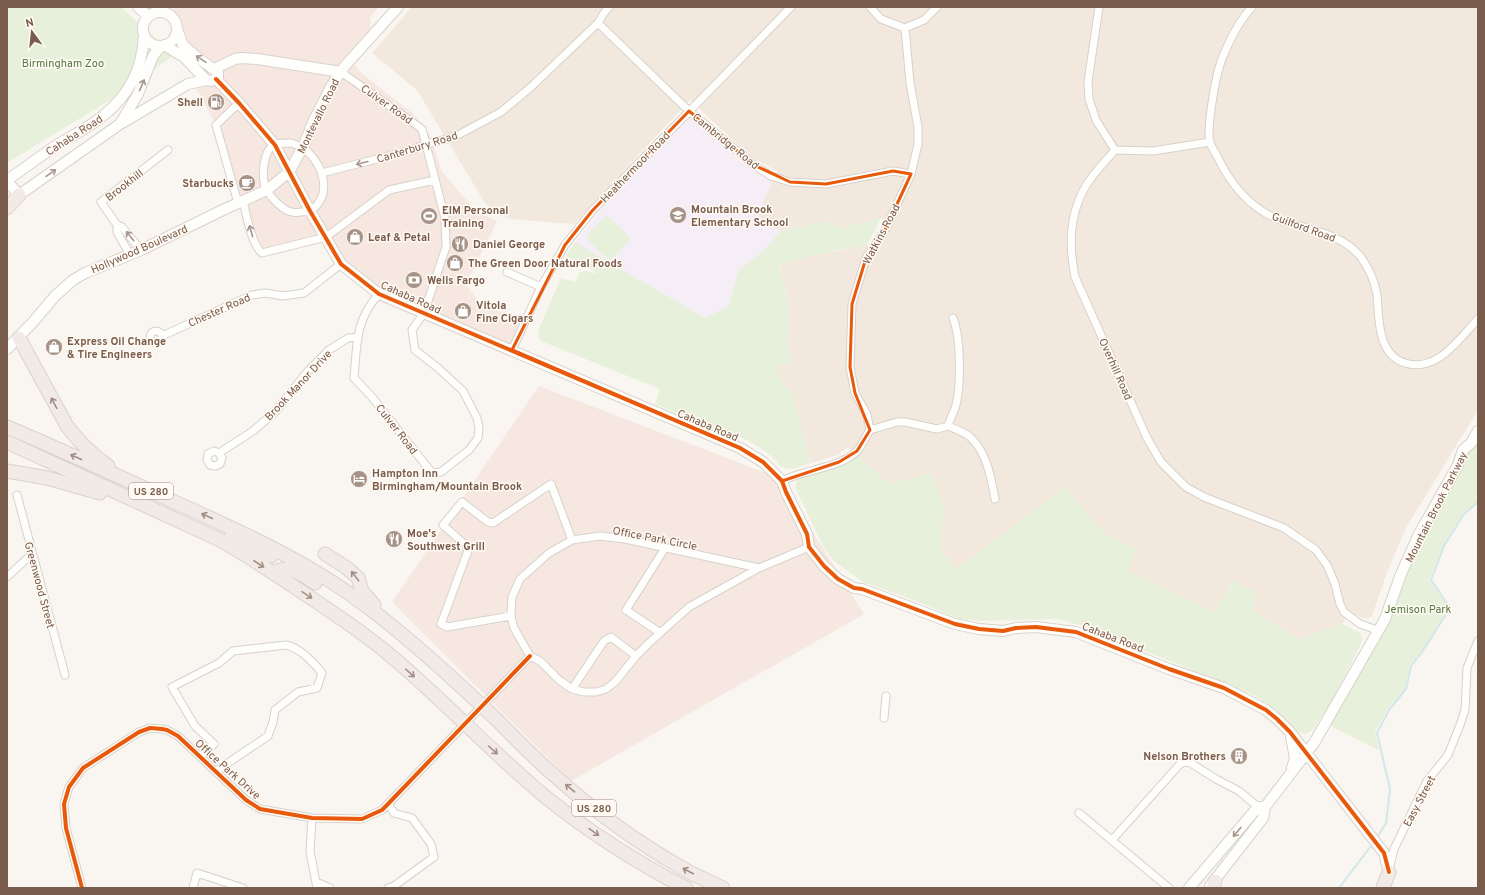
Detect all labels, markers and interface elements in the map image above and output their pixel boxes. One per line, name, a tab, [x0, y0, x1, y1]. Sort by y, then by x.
north arrow	[12, 12, 52, 52]
text: N	[24, 16, 35, 31]
one-way arrow	[195, 55, 206, 63]
park label: Birmingham Zoo	[22, 57, 104, 71]
street label: Montevallo Road	[295, 77, 343, 156]
one-way arrow	[139, 79, 146, 91]
street label: Culver Road	[358, 82, 415, 128]
fuel station icon: Shell	[206, 92, 226, 112]
place label: Shell	[177, 96, 203, 110]
street label: Cambridge Road	[689, 111, 762, 173]
street label: Cahaba Road	[43, 112, 106, 159]
street label: Canterbury Road	[375, 129, 460, 167]
street label: Heathermoor Road	[598, 129, 673, 206]
one-way arrow	[356, 160, 369, 167]
street label: Brookhill	[103, 167, 146, 205]
one-way arrow	[45, 169, 56, 177]
cafe icon: Starbucks	[237, 173, 257, 193]
place label: Starbucks	[182, 177, 234, 191]
street label: Watkins Road	[860, 202, 904, 267]
place label: Mountain Brook Elementary School	[691, 203, 788, 230]
place label: EIM Personal Training	[442, 204, 509, 231]
school or university icon: Mountain Brook Elementary School	[668, 205, 688, 225]
sports icon: EIM Personal Training	[419, 206, 439, 226]
street label: Guilford Road	[1270, 210, 1338, 246]
street label: Hollywood Boulevard	[89, 222, 190, 278]
one-way arrow	[247, 225, 254, 238]
shop icon: Leaf & Petal	[345, 227, 365, 247]
one-way arrow	[126, 231, 134, 242]
place label: Leaf & Petal	[368, 231, 430, 245]
restaurant icon: Daniel George	[450, 234, 470, 254]
place label: Daniel George	[473, 238, 545, 252]
shop icon: The Green Door Natural Foods	[445, 253, 465, 273]
place label: The Green Door Natural Foods	[468, 257, 622, 271]
bank icon: Wells Fargo	[404, 270, 424, 290]
place label: Wells Fargo	[427, 274, 485, 288]
street label: Cahaba Road	[378, 278, 443, 318]
street label: Chester Road	[186, 291, 253, 331]
place label: Vitola Fine Cigars	[476, 299, 533, 326]
shop icon: Vitola Fine Cigars	[453, 301, 473, 321]
place label: Express Oil Change & Tire Engineers	[67, 335, 166, 362]
street label: Overhill Road	[1095, 336, 1135, 403]
shop icon: Express Oil Change & Tire Engineers	[44, 337, 64, 357]
street label: Brook Manor Drive	[262, 347, 335, 424]
one-way arrow	[50, 398, 58, 410]
street label: Culver Road	[372, 402, 420, 458]
street label: Cahaba Road	[675, 407, 740, 445]
street label: Mountain Brook Parkway	[1403, 449, 1471, 565]
one-way arrow	[70, 453, 82, 460]
place label: Hampton Inn Birmingham/Mountain Brook	[372, 467, 522, 494]
hotel icon: Hampton Inn Birmingham/Mountain Brook	[349, 469, 369, 489]
road number: US 280	[129, 483, 173, 499]
one-way arrow	[201, 512, 213, 520]
street label: Office Park Circle	[611, 524, 698, 554]
place label: Moe's Southwest Grill	[407, 527, 485, 554]
restaurant icon: Moe's Southwest Grill	[384, 529, 404, 549]
street label: Greenwood Street	[21, 540, 57, 630]
one-way arrow	[253, 560, 264, 568]
one-way arrow	[351, 571, 359, 582]
one-way arrow	[301, 591, 312, 599]
park label: Jemison Park	[1385, 603, 1452, 617]
street label: Cahaba Road	[1080, 620, 1146, 656]
one-way arrow	[405, 668, 415, 678]
street label: Office Park Drive	[192, 737, 263, 803]
one-way arrow	[488, 745, 498, 755]
building icon: Nelson Brothers	[1229, 746, 1249, 766]
place label: Nelson Brothers	[1143, 750, 1226, 764]
street label: Easy Street	[1401, 773, 1439, 829]
one-way arrow	[565, 784, 575, 793]
road number: US 280	[572, 800, 616, 816]
one-way arrow	[1233, 826, 1242, 837]
one-way arrow	[588, 828, 599, 836]
one-way arrow	[682, 867, 694, 874]

